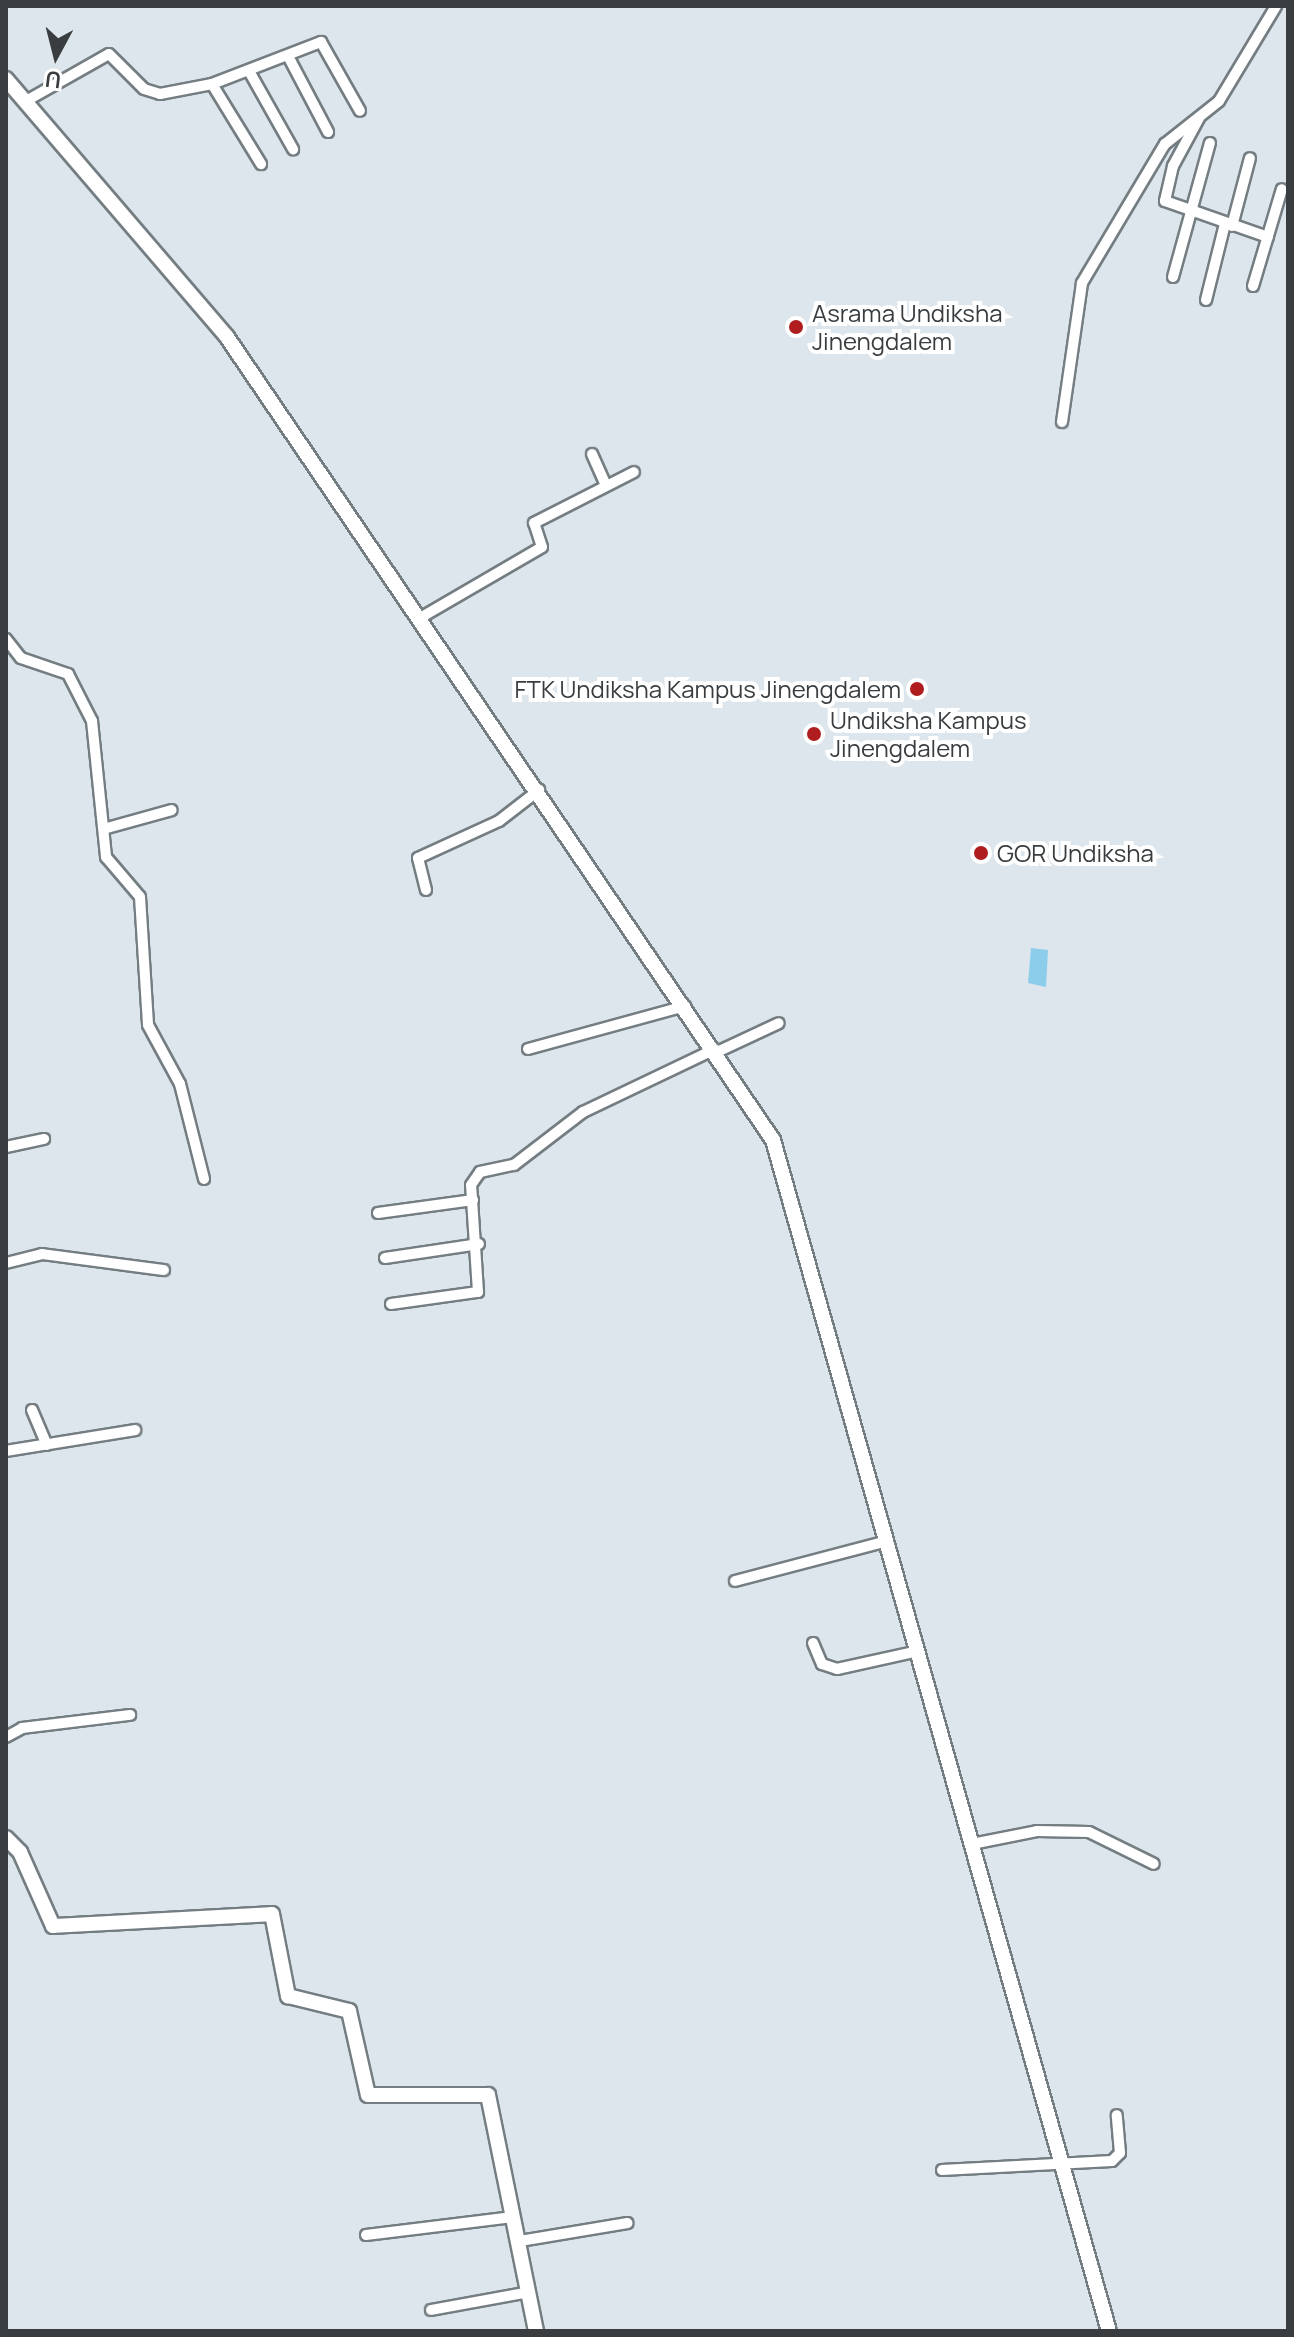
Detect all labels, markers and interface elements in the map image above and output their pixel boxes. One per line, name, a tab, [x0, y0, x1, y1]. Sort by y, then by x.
north arrow	[16, 16, 96, 96]
text: U	[43, 64, 63, 96]
place label: Asrama Undiksha Jinengdalem	[812, 299, 1002, 355]
marker: Asrama Undiksha Jinengdalem	[787, 318, 805, 336]
place label: FTK Undiksha Kampus Jinengdalem	[514, 675, 901, 703]
marker: FTK Undiksha Kampus Jinengdalem	[908, 680, 926, 698]
place label: Undiksha Kampus Jinengdalem	[830, 706, 1026, 762]
marker: Undiksha Kampus Jinengdalem	[805, 725, 823, 743]
place label: GOR Undiksha	[997, 839, 1154, 867]
marker: GOR Undiksha	[972, 844, 990, 862]

